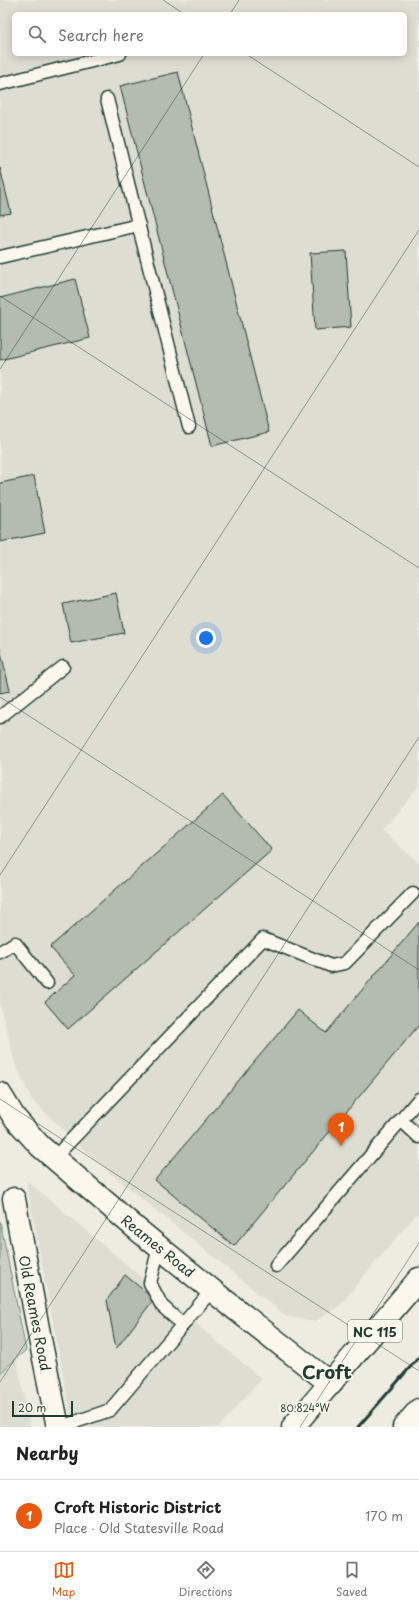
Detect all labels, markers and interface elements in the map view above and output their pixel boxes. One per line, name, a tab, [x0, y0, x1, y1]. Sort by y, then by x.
search box	[12, 12, 407, 56]
icon: search	[26, 23, 48, 45]
text: Search here	[58, 23, 144, 46]
your location	[196, 628, 216, 648]
pin: 1	[328, 1113, 354, 1146]
street label: Reames Road	[117, 1210, 199, 1282]
street label: Old Reames Road	[13, 1253, 57, 1373]
road number: NC 115	[348, 1320, 402, 1342]
district label: Croft	[302, 1358, 352, 1385]
scale bar	[12, 1399, 73, 1418]
text: 20 m	[18, 1399, 46, 1416]
text: 80.824°W	[280, 1400, 330, 1415]
text: Nearby	[16, 1440, 78, 1466]
text: Croft Historic District	[54, 1495, 221, 1518]
text: 1	[26, 1506, 32, 1525]
text: 170 m	[365, 1506, 403, 1525]
text: Place · Old Statesville Road	[54, 1518, 224, 1537]
tab: Map	[52, 1559, 75, 1600]
tab: Directions	[179, 1559, 232, 1600]
tab: Saved	[336, 1559, 367, 1600]

